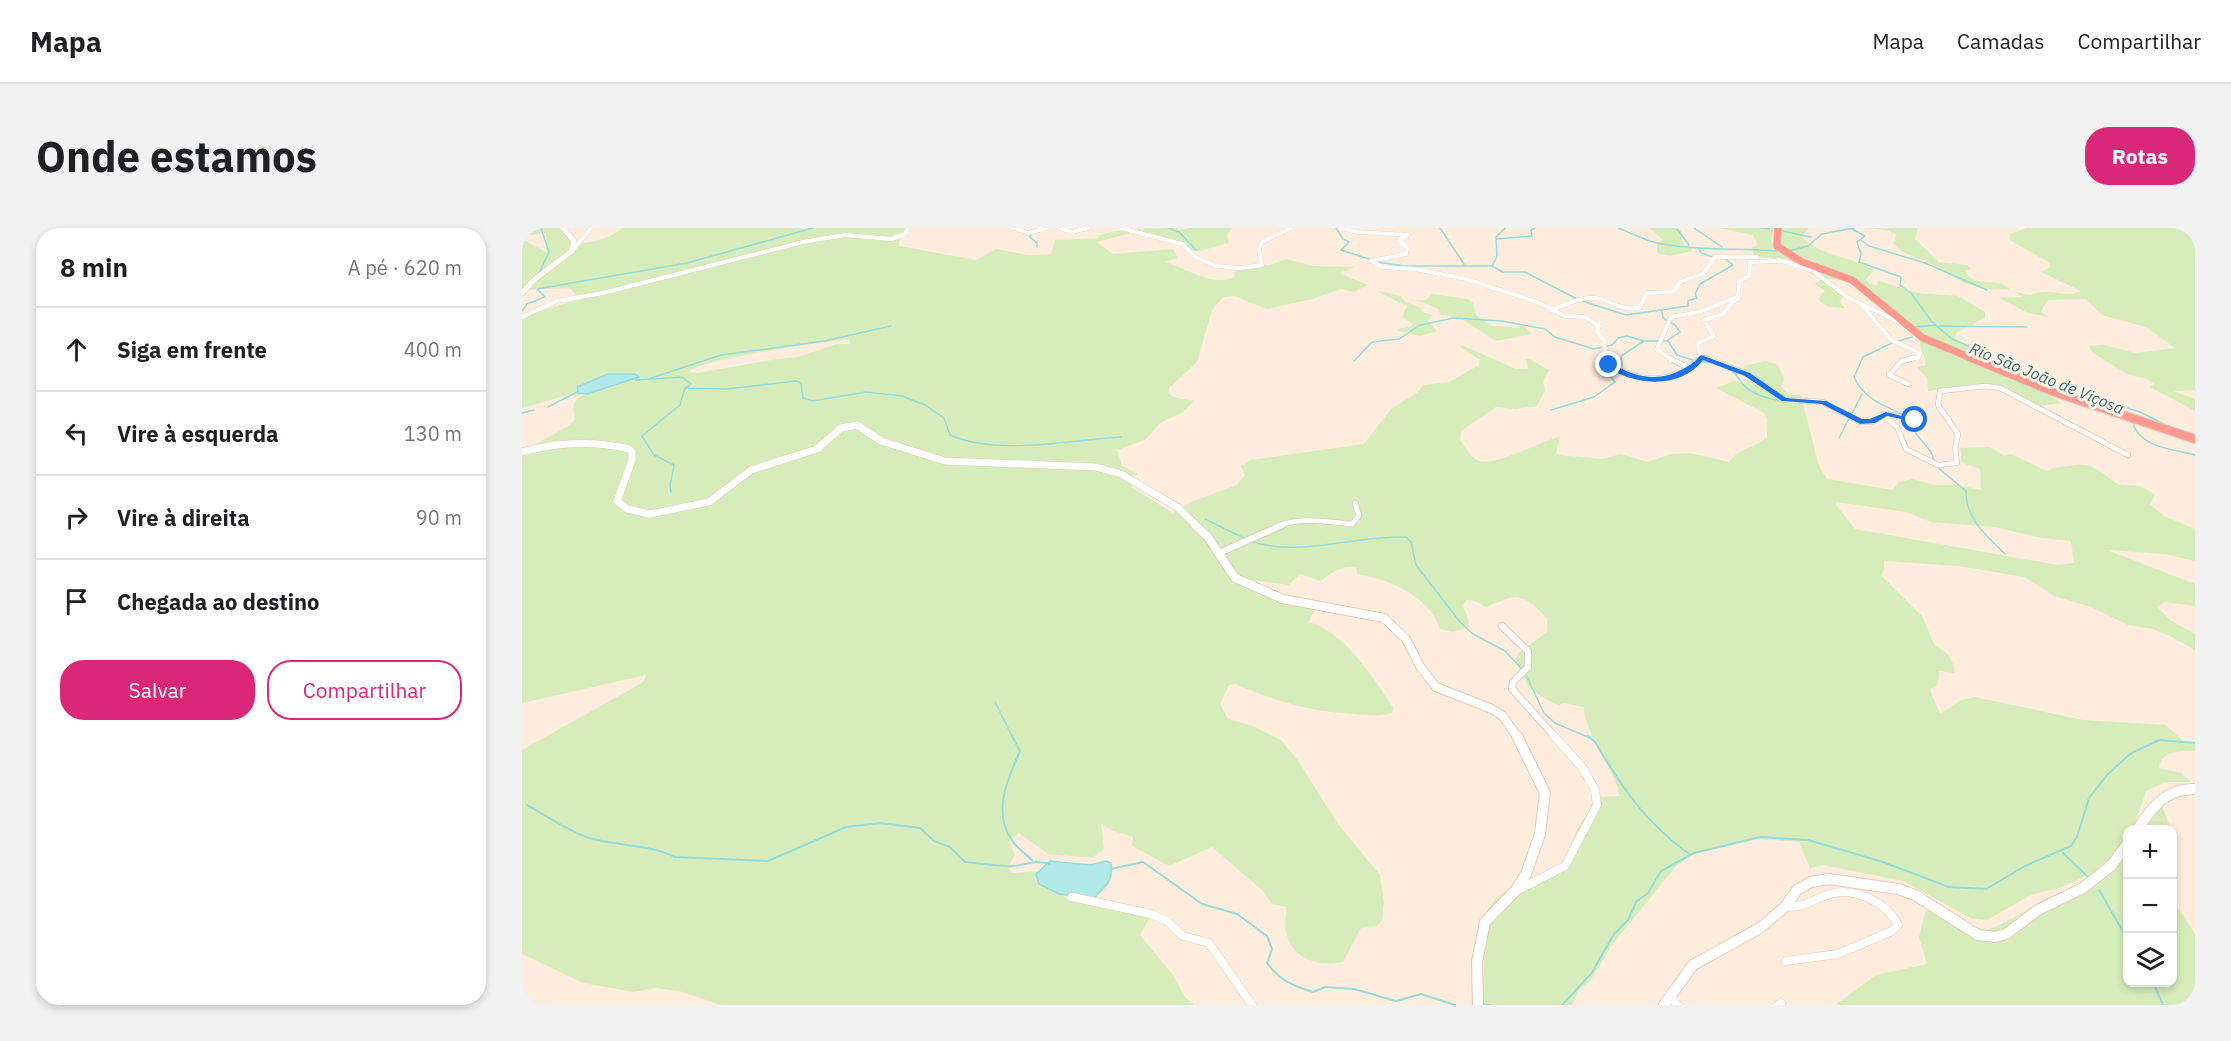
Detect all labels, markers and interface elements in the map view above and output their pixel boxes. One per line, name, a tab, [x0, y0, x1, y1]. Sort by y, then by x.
text: Mapa	[30, 23, 102, 60]
text: Mapa	[1872, 27, 1924, 55]
text: Camadas	[1957, 27, 2044, 55]
text: Compartilhar	[2077, 27, 2201, 55]
button: Rotas	[2085, 127, 2195, 185]
text: Onde estamos	[36, 129, 317, 184]
text: 8 min	[60, 250, 128, 284]
text: A pé · 620 m	[348, 254, 462, 281]
icon: ahead	[60, 333, 93, 366]
text: Siga em frente	[117, 335, 267, 364]
text: 400 m	[404, 336, 462, 363]
water label: Rio São João de Viçosa	[1967, 338, 2127, 418]
route end	[1595, 351, 1621, 377]
route start	[1901, 406, 1927, 432]
icon: left	[60, 417, 93, 450]
text: Vire à esquerda	[117, 419, 279, 448]
text: 130 m	[404, 420, 462, 447]
icon: right	[60, 501, 93, 534]
text: Vire à direita	[117, 503, 250, 532]
text: 90 m	[416, 504, 462, 531]
icon: arrive	[60, 585, 93, 618]
text: Chegada ao destino	[117, 587, 320, 616]
button: Salvar	[60, 660, 255, 720]
button: Compartilhar	[267, 660, 462, 720]
map controls	[2123, 825, 2177, 987]
button: +	[2123, 825, 2177, 879]
button: −	[2123, 879, 2177, 933]
button: layers	[2123, 933, 2177, 987]

